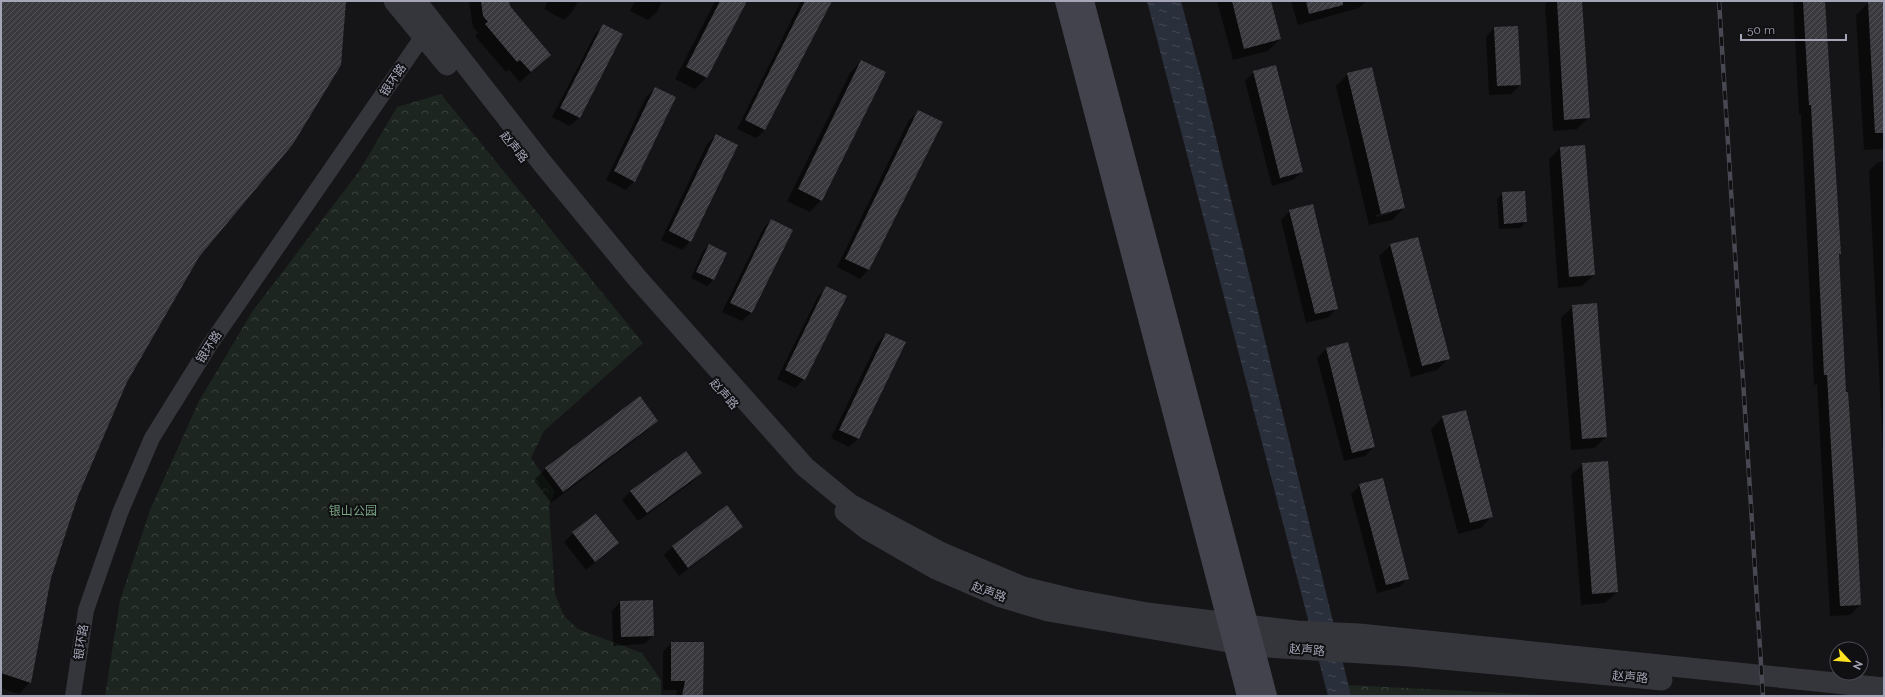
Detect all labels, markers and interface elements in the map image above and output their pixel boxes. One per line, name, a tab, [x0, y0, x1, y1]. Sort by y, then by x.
scale bar	[1741, 16, 1846, 42]
text: 50 m	[1747, 23, 1775, 37]
street label: 银环路	[377, 61, 409, 99]
street label: 赵声路	[497, 129, 531, 165]
street label: 银环路	[193, 328, 225, 366]
street label: 赵声路	[707, 376, 741, 412]
park label: 银山公园	[329, 504, 377, 518]
street label: 赵声路	[970, 579, 1008, 605]
street label: 银环路	[71, 623, 91, 661]
north arrow	[1829, 641, 1869, 681]
street label: 赵声路	[1289, 642, 1325, 658]
text: N	[1850, 659, 1865, 672]
street label: 赵声路	[1611, 668, 1649, 686]

